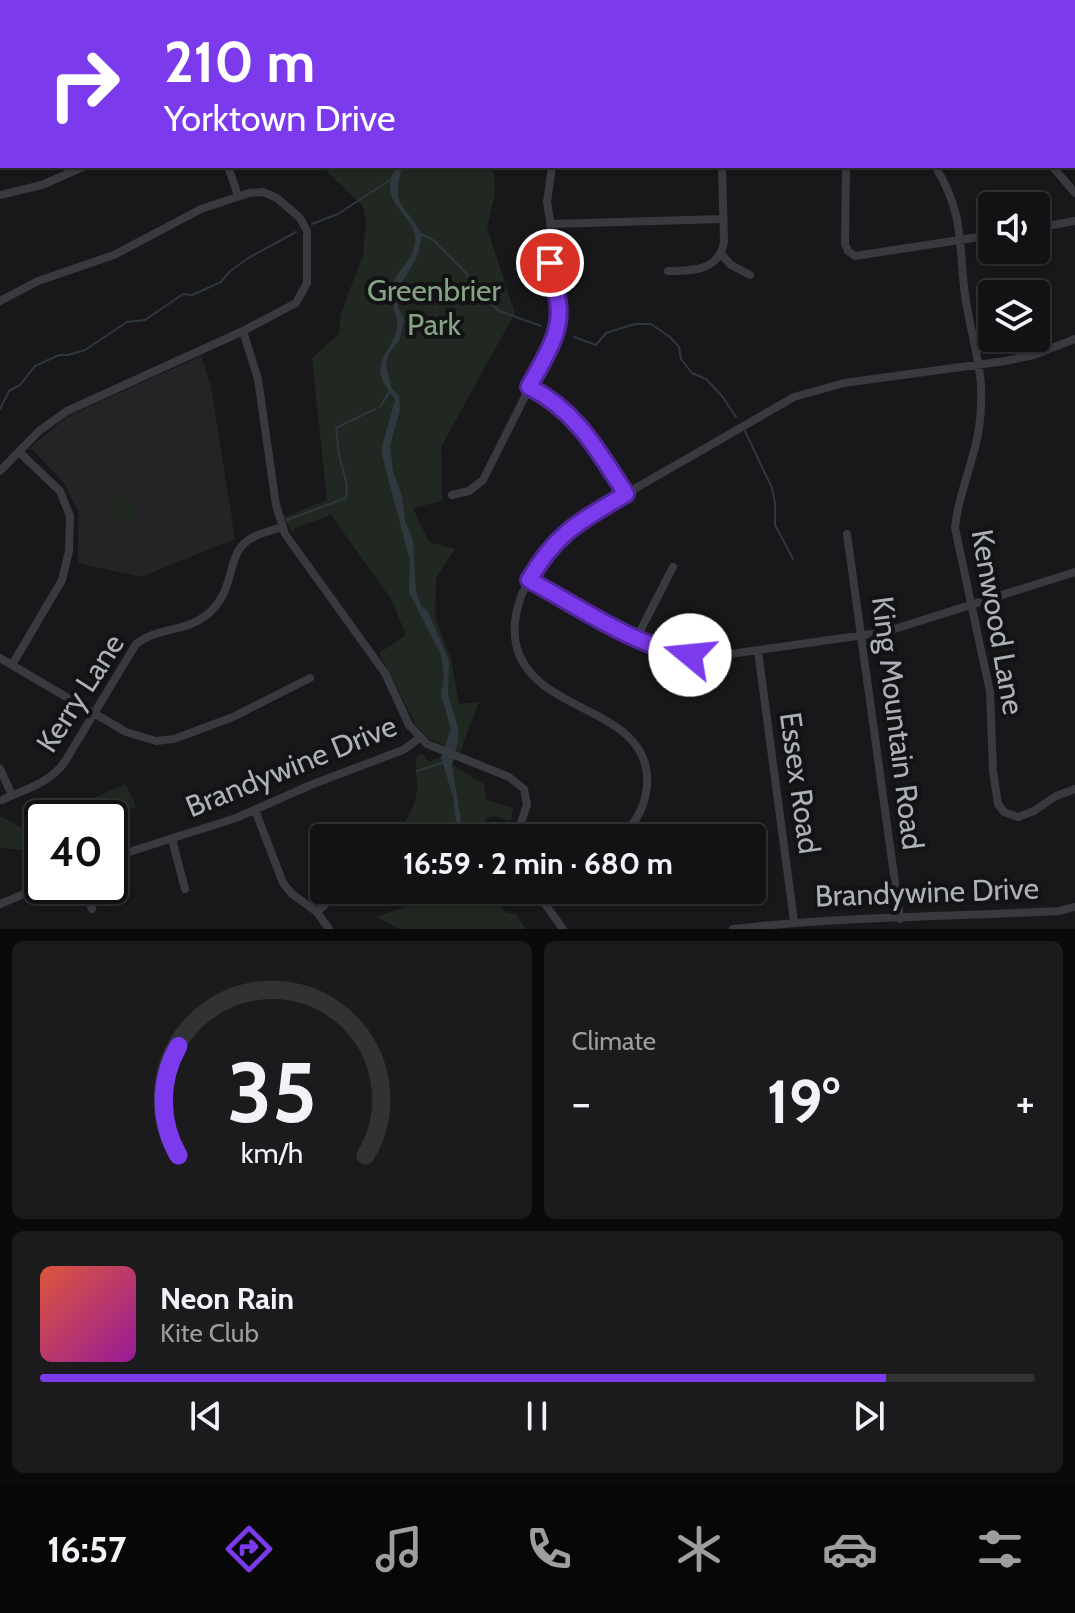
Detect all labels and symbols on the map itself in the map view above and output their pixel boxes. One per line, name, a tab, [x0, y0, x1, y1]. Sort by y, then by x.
pin	[516, 229, 584, 297]
park label: Greenbrier Park	[367, 272, 501, 343]
street label: Kenwood Lane	[964, 527, 1032, 717]
street label: King Mountain Road	[864, 594, 932, 852]
position arrow	[648, 613, 732, 697]
street label: Kerry Lane	[28, 627, 132, 759]
street label: Brandywine Drive	[180, 707, 402, 825]
street label: Essex Road	[772, 710, 828, 856]
speed limit sign: 40	[24, 800, 128, 904]
street label: Brandywine Drive	[814, 870, 1040, 914]

